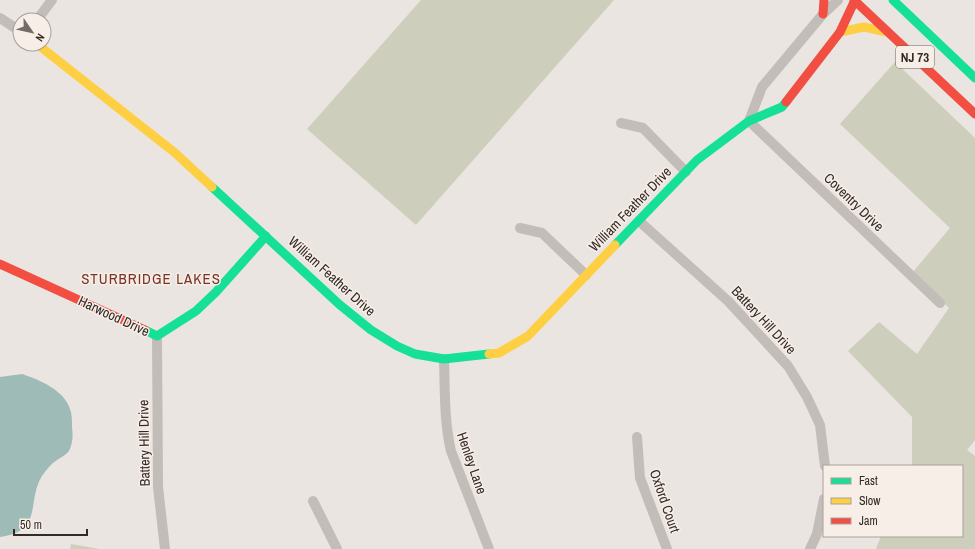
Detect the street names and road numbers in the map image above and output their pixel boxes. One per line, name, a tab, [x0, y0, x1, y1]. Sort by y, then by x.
road number: NJ 73	[896, 46, 934, 68]
street label: William Feather Drive	[585, 163, 675, 255]
street label: Coventry Drive	[820, 169, 888, 235]
street label: William Feather Drive	[285, 232, 379, 320]
street label: Battery Hill Drive	[728, 282, 800, 358]
street label: Harwood Drive	[76, 292, 152, 340]
street label: Battery Hill Drive	[134, 399, 154, 487]
street label: Henley Lane	[453, 430, 491, 496]
street label: Oxford Court	[646, 467, 684, 535]

